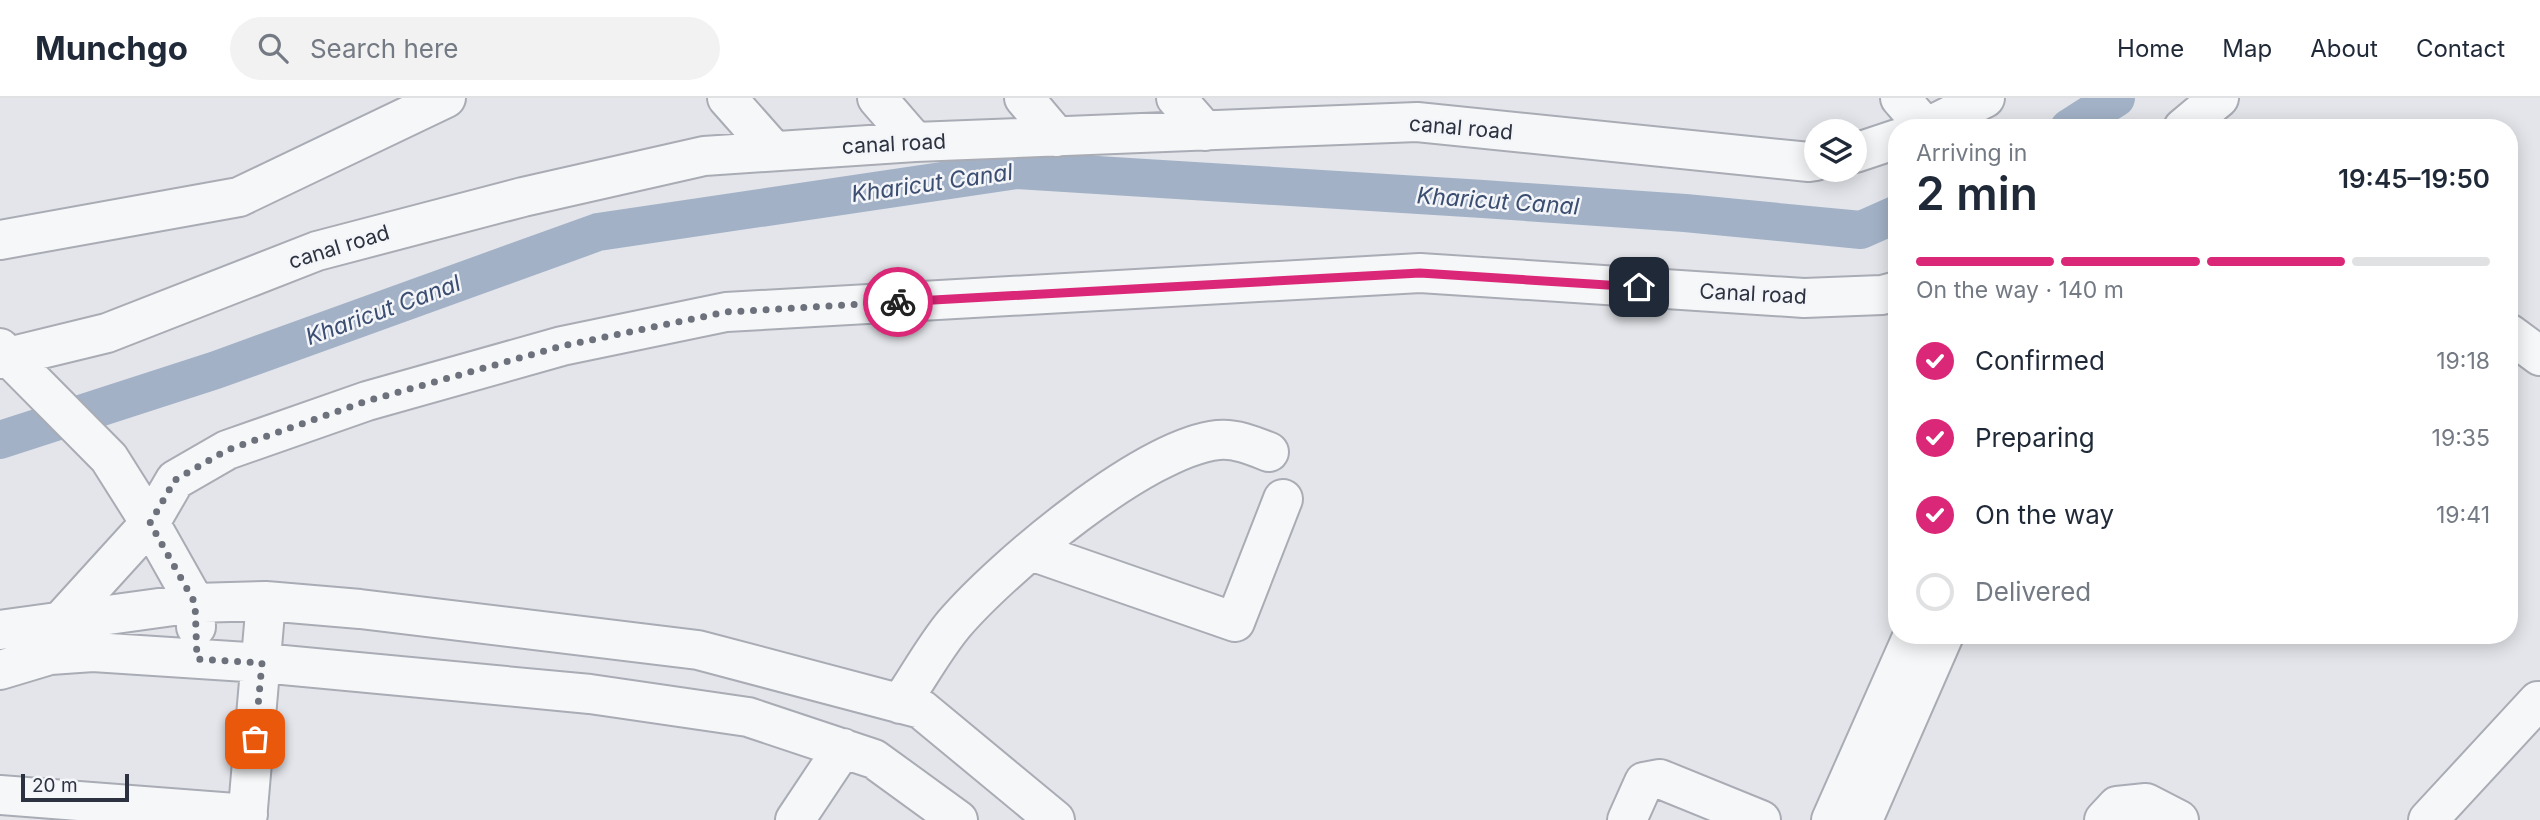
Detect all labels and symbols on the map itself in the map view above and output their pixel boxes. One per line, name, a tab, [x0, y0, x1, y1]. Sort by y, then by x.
street label: canal road	[1408, 111, 1514, 144]
street label: canal road	[841, 128, 947, 159]
water label: Kharicut Canal	[849, 158, 1015, 208]
water label: Kharicut Canal	[1416, 181, 1581, 221]
street label: canal road	[285, 219, 392, 274]
pin	[1609, 257, 1669, 317]
courier	[863, 267, 933, 337]
water label: Kharicut Canal	[302, 269, 465, 351]
street label: Canal road	[1699, 278, 1807, 309]
pin	[225, 709, 285, 769]
scale bar	[21, 771, 130, 803]

